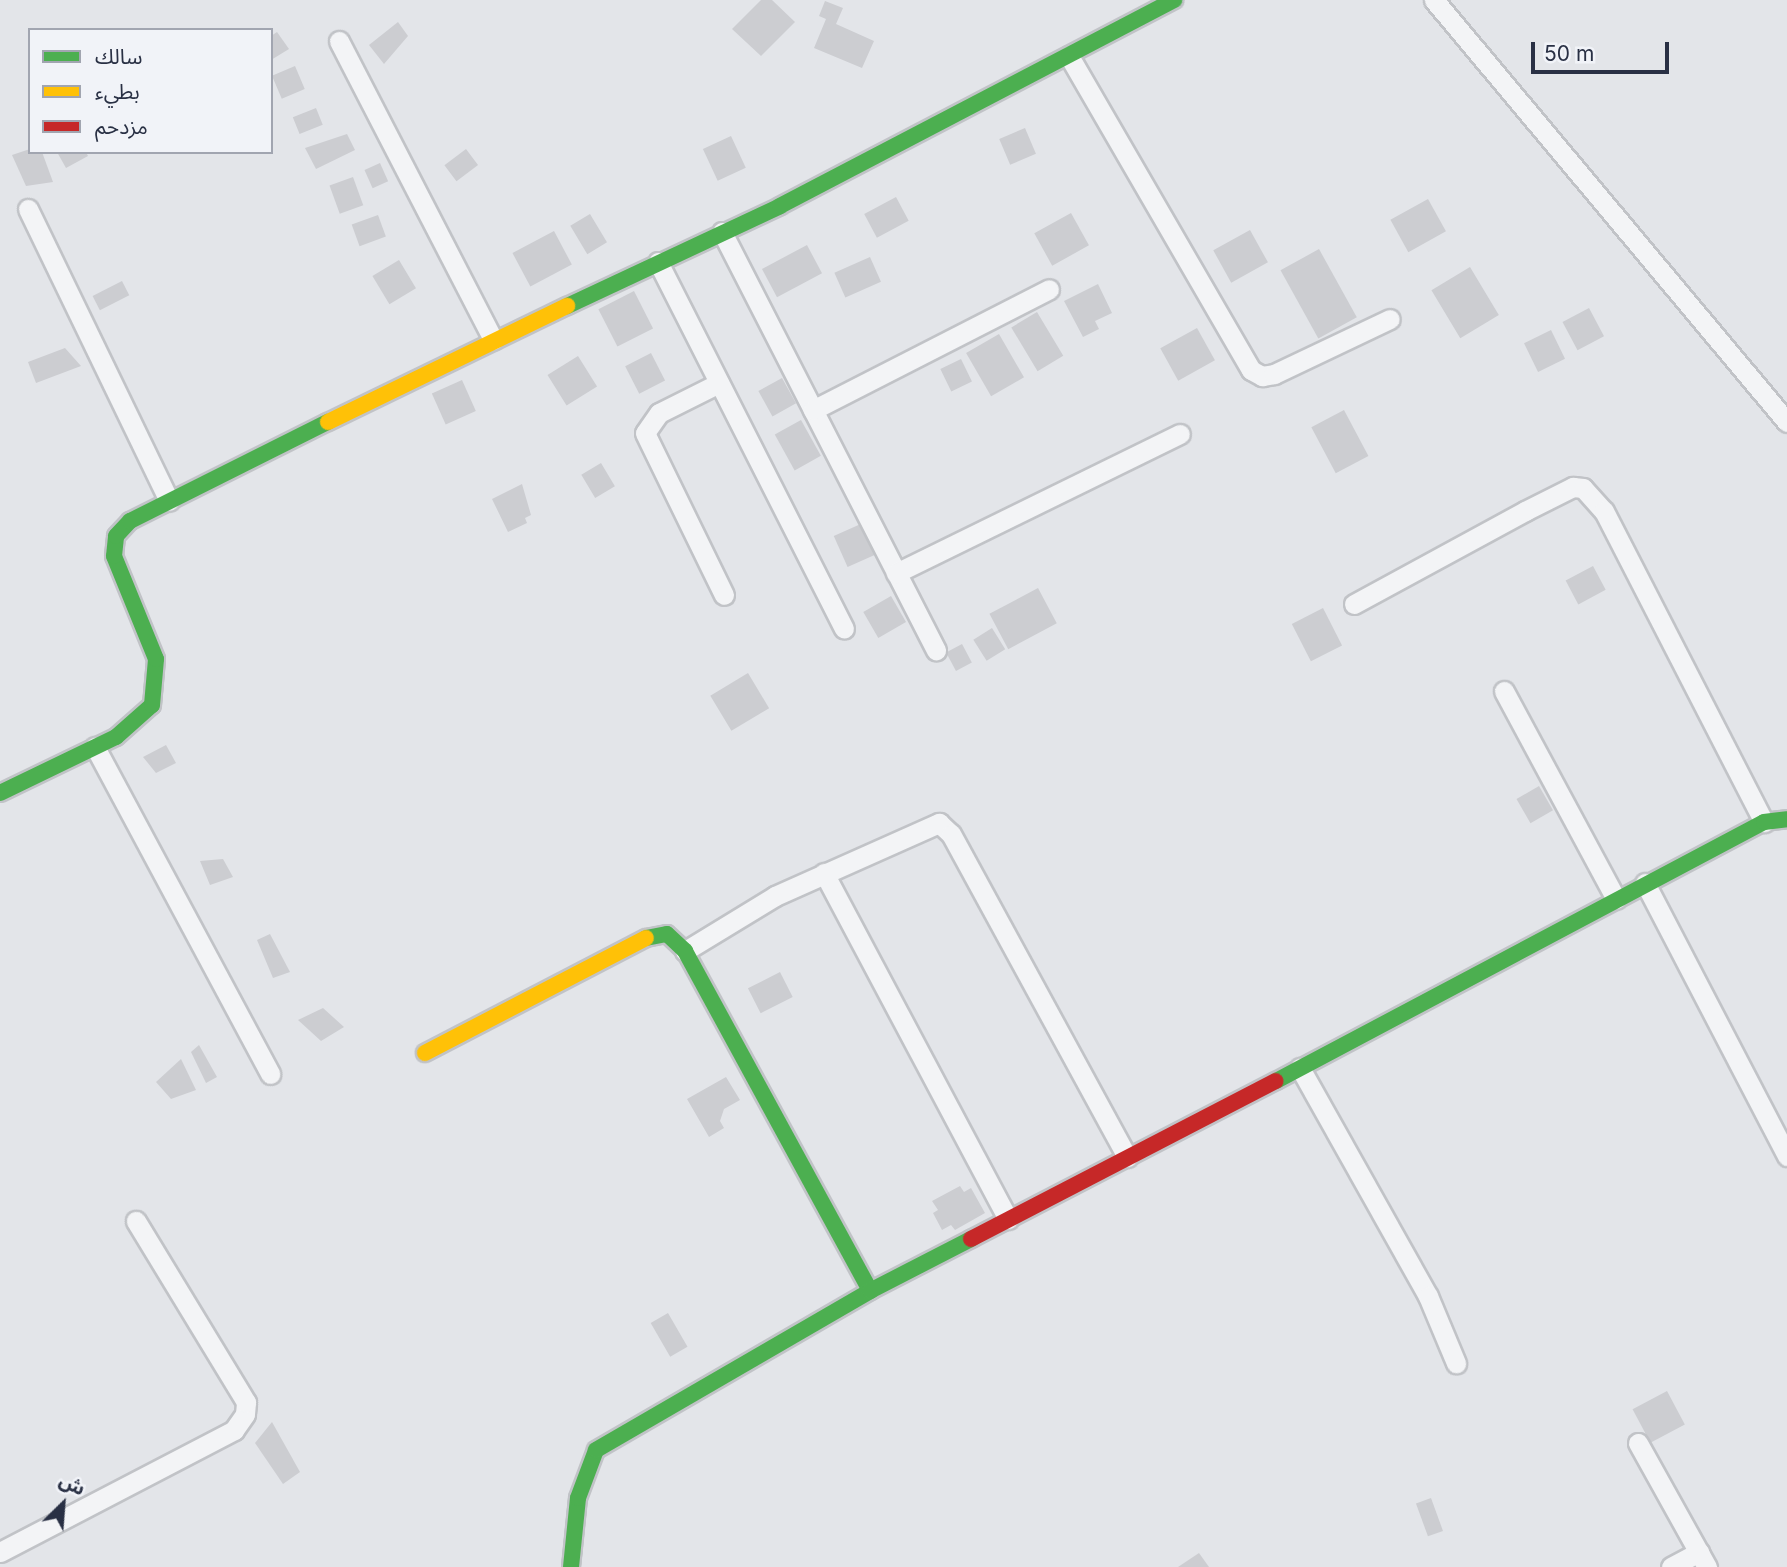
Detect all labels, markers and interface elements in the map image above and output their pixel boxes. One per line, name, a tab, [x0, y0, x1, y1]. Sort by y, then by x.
legend	[28, 28, 273, 154]
scale bar	[1535, 28, 1673, 72]
text: 50 m	[1544, 41, 1594, 66]
text: سالك	[95, 44, 142, 69]
text: بطيء	[95, 79, 140, 104]
text: مزدحم	[95, 114, 148, 139]
north arrow	[28, 1469, 98, 1539]
text: ش	[55, 1469, 89, 1500]

